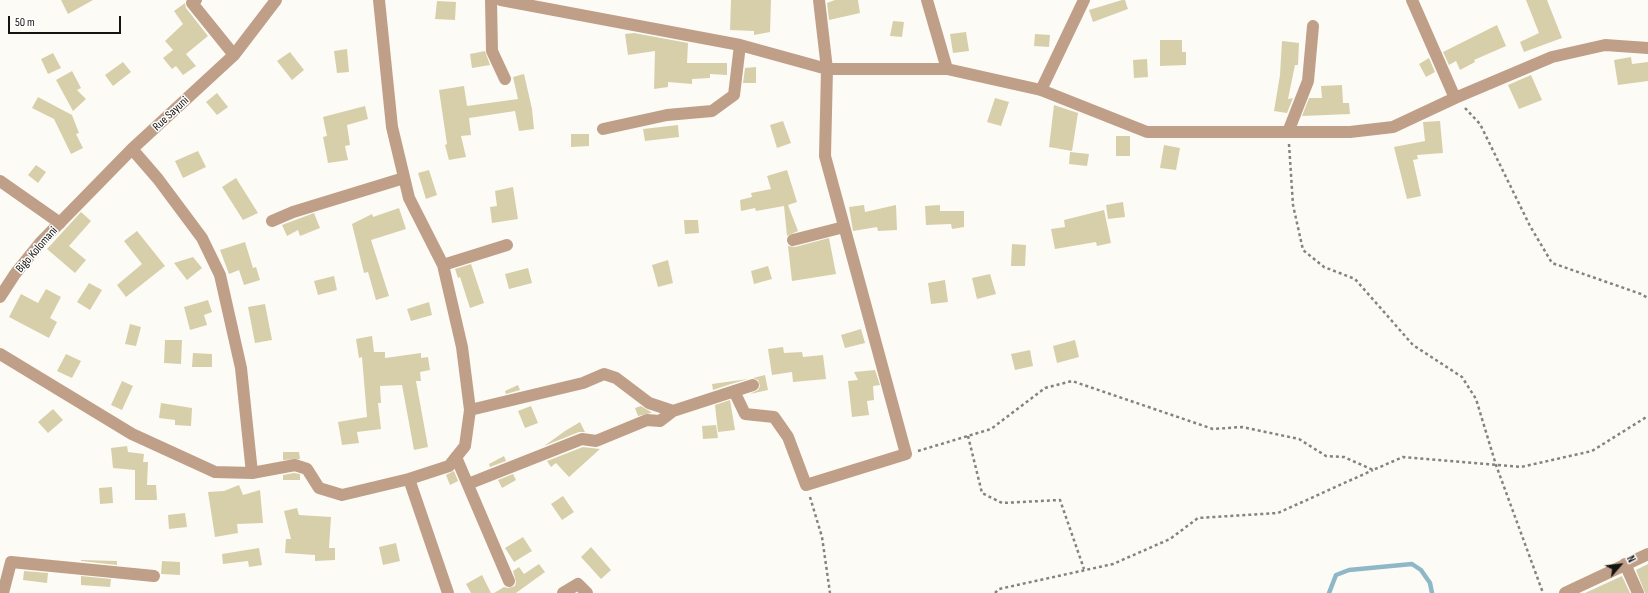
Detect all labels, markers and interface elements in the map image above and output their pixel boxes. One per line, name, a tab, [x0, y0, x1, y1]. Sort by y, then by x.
scale bar	[10, 8, 123, 34]
text: 50 m	[15, 15, 35, 30]
street label: Rue Sayuni	[150, 94, 192, 134]
street label: Bigo Kolomani	[13, 224, 61, 276]
north arrow	[1600, 545, 1640, 585]
text: N	[1624, 553, 1638, 565]

